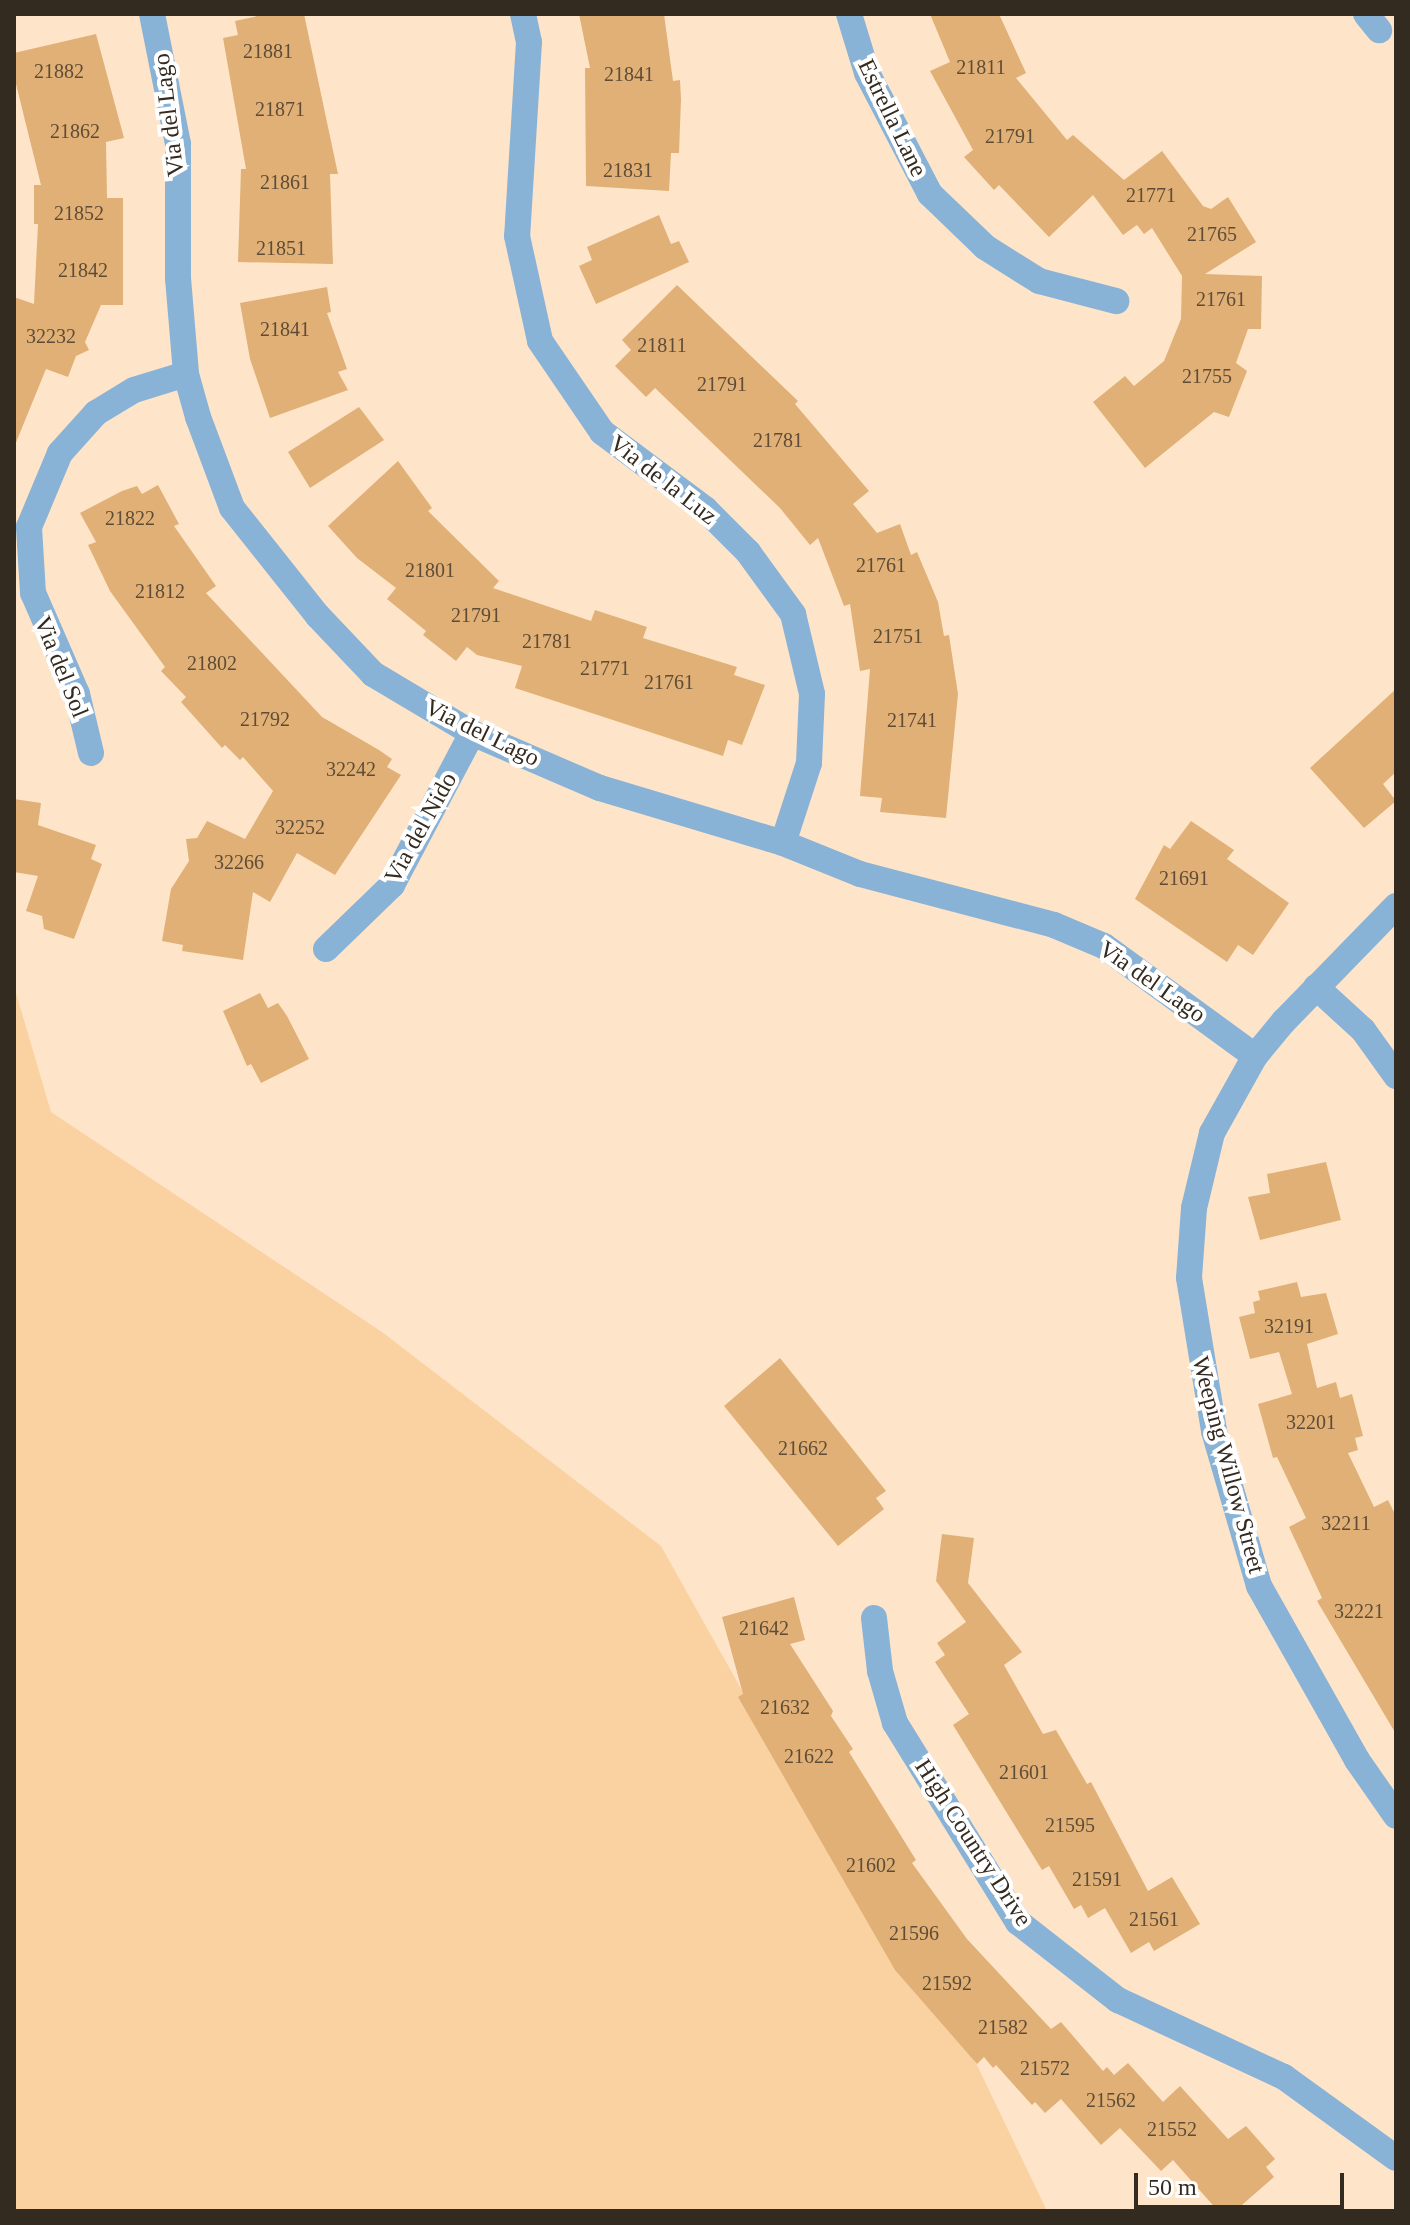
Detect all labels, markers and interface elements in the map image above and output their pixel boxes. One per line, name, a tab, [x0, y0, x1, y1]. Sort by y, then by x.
house number: 21881	[243, 39, 293, 63]
street label: Via del Lago	[147, 52, 191, 178]
street label: Estrella Lane	[851, 54, 933, 182]
house number: 21811	[956, 55, 1006, 79]
house number: 21882	[34, 59, 84, 83]
house number: 21841	[604, 62, 654, 86]
house number: 21871	[255, 97, 305, 121]
house number: 21862	[50, 119, 100, 143]
house number: 21791	[985, 124, 1035, 148]
house number: 21831	[603, 158, 653, 182]
house number: 21861	[260, 170, 310, 194]
house number: 21771	[1126, 183, 1176, 207]
house number: 21852	[54, 201, 104, 225]
house number: 21765	[1187, 222, 1237, 246]
house number: 21851	[256, 236, 306, 260]
house number: 21842	[58, 258, 108, 282]
house number: 21761	[1196, 287, 1246, 311]
house number: 21841	[260, 317, 310, 341]
house number: 32232	[26, 324, 76, 348]
house number: 21811	[637, 333, 687, 357]
house number: 21755	[1182, 364, 1232, 388]
house number: 21791	[697, 372, 747, 396]
house number: 21781	[753, 428, 803, 452]
street label: Via de la Luz	[604, 429, 722, 531]
house number: 21822	[105, 506, 155, 530]
house number: 21761	[856, 553, 906, 577]
house number: 21801	[405, 558, 455, 582]
house number: 21812	[135, 579, 185, 603]
house number: 21791	[451, 603, 501, 627]
street label: Via del Sol	[28, 612, 94, 722]
house number: 21751	[873, 624, 923, 648]
house number: 21781	[522, 629, 572, 653]
house number: 21802	[187, 651, 237, 675]
house number: 21771	[580, 656, 630, 680]
house number: 21761	[644, 670, 694, 694]
street label: Via del Lago	[420, 693, 544, 773]
house number: 21792	[240, 707, 290, 731]
house number: 21741	[887, 708, 937, 732]
house number: 32242	[326, 757, 376, 781]
street label: Via del Nido	[379, 767, 463, 889]
house number: 32252	[275, 815, 325, 839]
house number: 32266	[214, 850, 264, 874]
house number: 21691	[1159, 866, 1209, 890]
street label: Via del Lago	[1093, 935, 1211, 1029]
house number: 32191	[1264, 1314, 1314, 1338]
street label: Weeping Willow Street	[1185, 1353, 1271, 1577]
house number: 32201	[1286, 1410, 1336, 1434]
house number: 21662	[778, 1436, 828, 1460]
house number: 32211	[1321, 1511, 1371, 1535]
house number: 32221	[1334, 1599, 1384, 1623]
house number: 21642	[739, 1616, 789, 1640]
house number: 21632	[760, 1695, 810, 1719]
house number: 21622	[784, 1744, 834, 1768]
street label: High Country Drive	[908, 1754, 1038, 1932]
house number: 21601	[999, 1760, 1049, 1784]
house number: 21595	[1045, 1813, 1095, 1837]
house number: 21602	[846, 1853, 896, 1877]
house number: 21591	[1072, 1867, 1122, 1891]
house number: 21561	[1129, 1907, 1179, 1931]
house number: 21596	[889, 1921, 939, 1945]
house number: 21592	[922, 1971, 972, 1995]
house number: 21582	[978, 2015, 1028, 2039]
house number: 21572	[1020, 2056, 1070, 2080]
house number: 21562	[1086, 2088, 1136, 2112]
house number: 21552	[1147, 2117, 1197, 2141]
scale bar	[1138, 2157, 1348, 2207]
text: 50 m	[1148, 2174, 1197, 2200]

